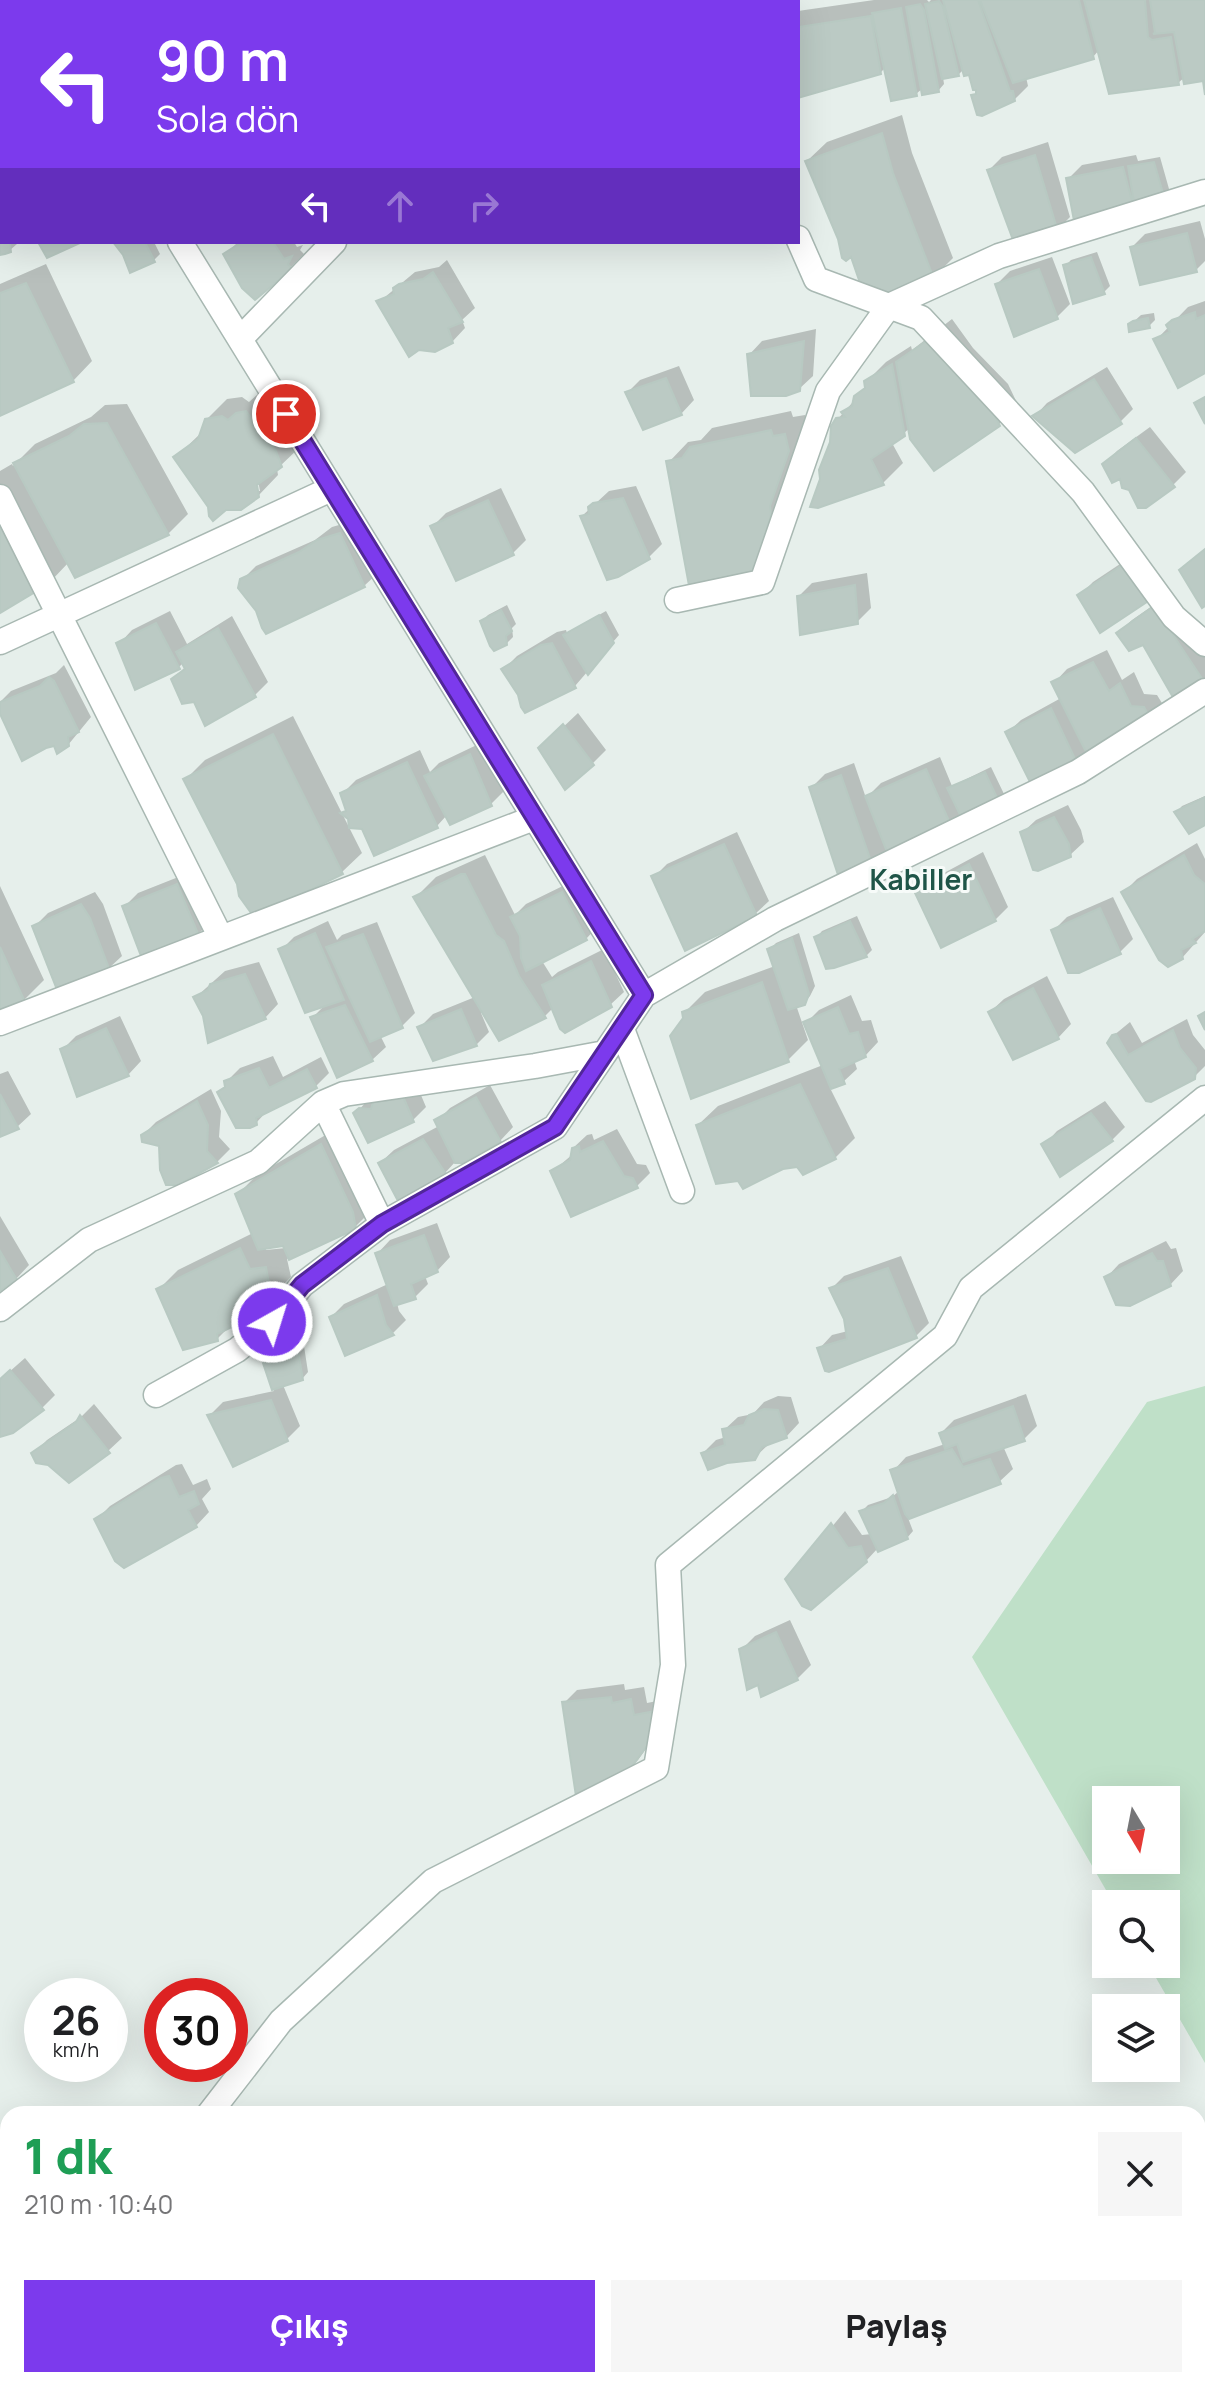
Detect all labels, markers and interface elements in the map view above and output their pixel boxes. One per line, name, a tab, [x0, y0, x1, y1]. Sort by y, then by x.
text: 90 m	[156, 21, 289, 98]
icon: left	[24, 32, 128, 136]
text: Sola dön	[156, 94, 299, 143]
icon: left	[294, 184, 338, 228]
icon: ahead	[378, 184, 422, 228]
icon: right	[462, 184, 506, 228]
pin	[252, 380, 320, 448]
icon: arrive	[264, 392, 308, 436]
district label: Kabiller	[869, 860, 973, 898]
position arrow	[230, 1280, 314, 1364]
north arrow	[1092, 1786, 1180, 1874]
map controls	[1092, 1786, 1180, 2082]
button: search	[1092, 1890, 1180, 1978]
speed limit sign: 30	[144, 1978, 248, 2082]
text: 26	[52, 1992, 100, 2047]
button: layers	[1092, 1994, 1180, 2082]
text: km/h	[53, 2036, 99, 2063]
text: 1 dk	[24, 2123, 112, 2188]
button: close	[1098, 2132, 1182, 2216]
text: 210 m · 10:40	[24, 2186, 173, 2222]
button: Çıkış	[24, 2280, 595, 2372]
button: Paylaş	[611, 2280, 1182, 2372]

